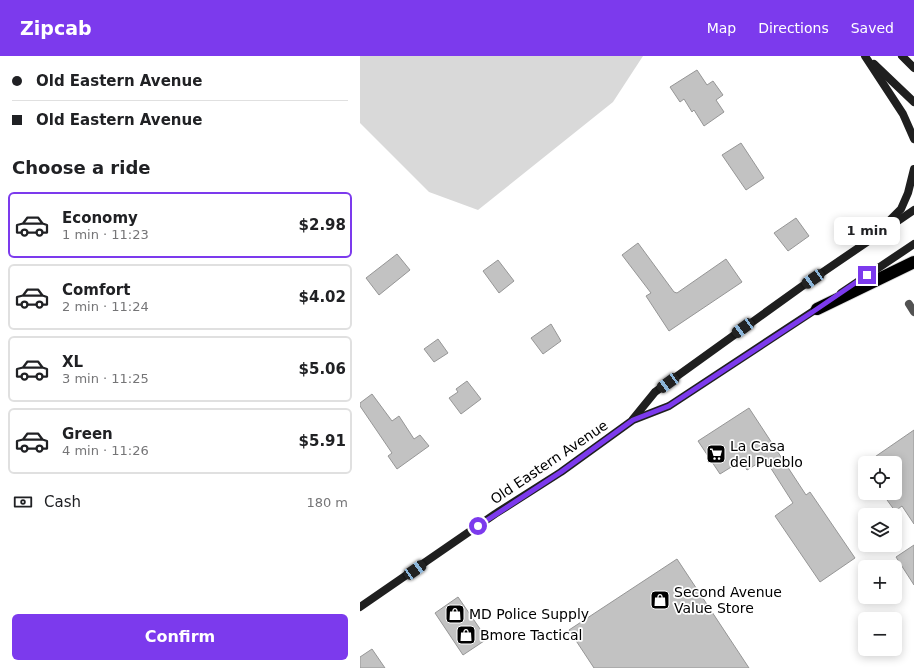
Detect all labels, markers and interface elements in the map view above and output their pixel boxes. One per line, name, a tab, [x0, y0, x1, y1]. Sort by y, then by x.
text: Zipcab	[20, 17, 92, 39]
text: Map	[707, 20, 736, 36]
text: Directions	[758, 20, 829, 36]
text: Saved	[851, 20, 894, 36]
text: Old Eastern Avenue	[36, 72, 202, 90]
text: Old Eastern Avenue	[36, 111, 202, 129]
text: Choose a ride	[12, 157, 151, 178]
icon: car	[14, 207, 50, 243]
text: Economy	[62, 209, 138, 227]
text: $2.98	[299, 216, 346, 234]
callout: 1 min	[834, 217, 900, 245]
text: 1 min	[847, 223, 887, 238]
text: 1 min · 11:23	[62, 227, 149, 242]
route end	[858, 266, 876, 284]
car	[800, 267, 826, 291]
icon: car	[14, 279, 50, 315]
text: Comfort	[62, 281, 130, 299]
text: $4.02	[299, 288, 346, 306]
text: 2 min · 11:24	[62, 299, 149, 314]
car	[730, 316, 756, 340]
icon: car	[14, 351, 50, 387]
text: XL	[62, 353, 83, 371]
text: $5.06	[299, 360, 346, 378]
text: 3 min · 11:25	[62, 371, 149, 386]
car	[655, 371, 681, 395]
street label: Old Eastern Avenue	[487, 417, 611, 507]
icon: car	[14, 423, 50, 459]
text: Green	[62, 425, 113, 443]
text: $5.91	[299, 432, 346, 450]
place label: La Casa del Pueblo	[730, 438, 803, 470]
text: 4 min · 11:26	[62, 443, 149, 458]
supermarket icon: La Casa del Pueblo	[705, 443, 727, 465]
map controls	[858, 456, 902, 656]
button: locate	[858, 456, 902, 500]
icon: cash	[12, 491, 34, 513]
text: Cash	[44, 493, 81, 511]
text: 180 m	[306, 495, 348, 510]
button: layers	[858, 508, 902, 552]
route start	[469, 517, 487, 535]
car	[402, 558, 428, 582]
button: +	[858, 560, 902, 604]
place label: Second Avenue Value Store	[674, 584, 782, 616]
shop icon: Second Avenue Value Store	[649, 589, 671, 611]
shop icon: MD Police Supply	[444, 603, 466, 625]
place label: MD Police Supply	[469, 606, 589, 622]
button: −	[858, 612, 902, 656]
button: Confirm	[12, 614, 348, 660]
shop icon: Bmore Tactical	[455, 624, 477, 646]
place label: Bmore Tactical	[480, 627, 582, 643]

